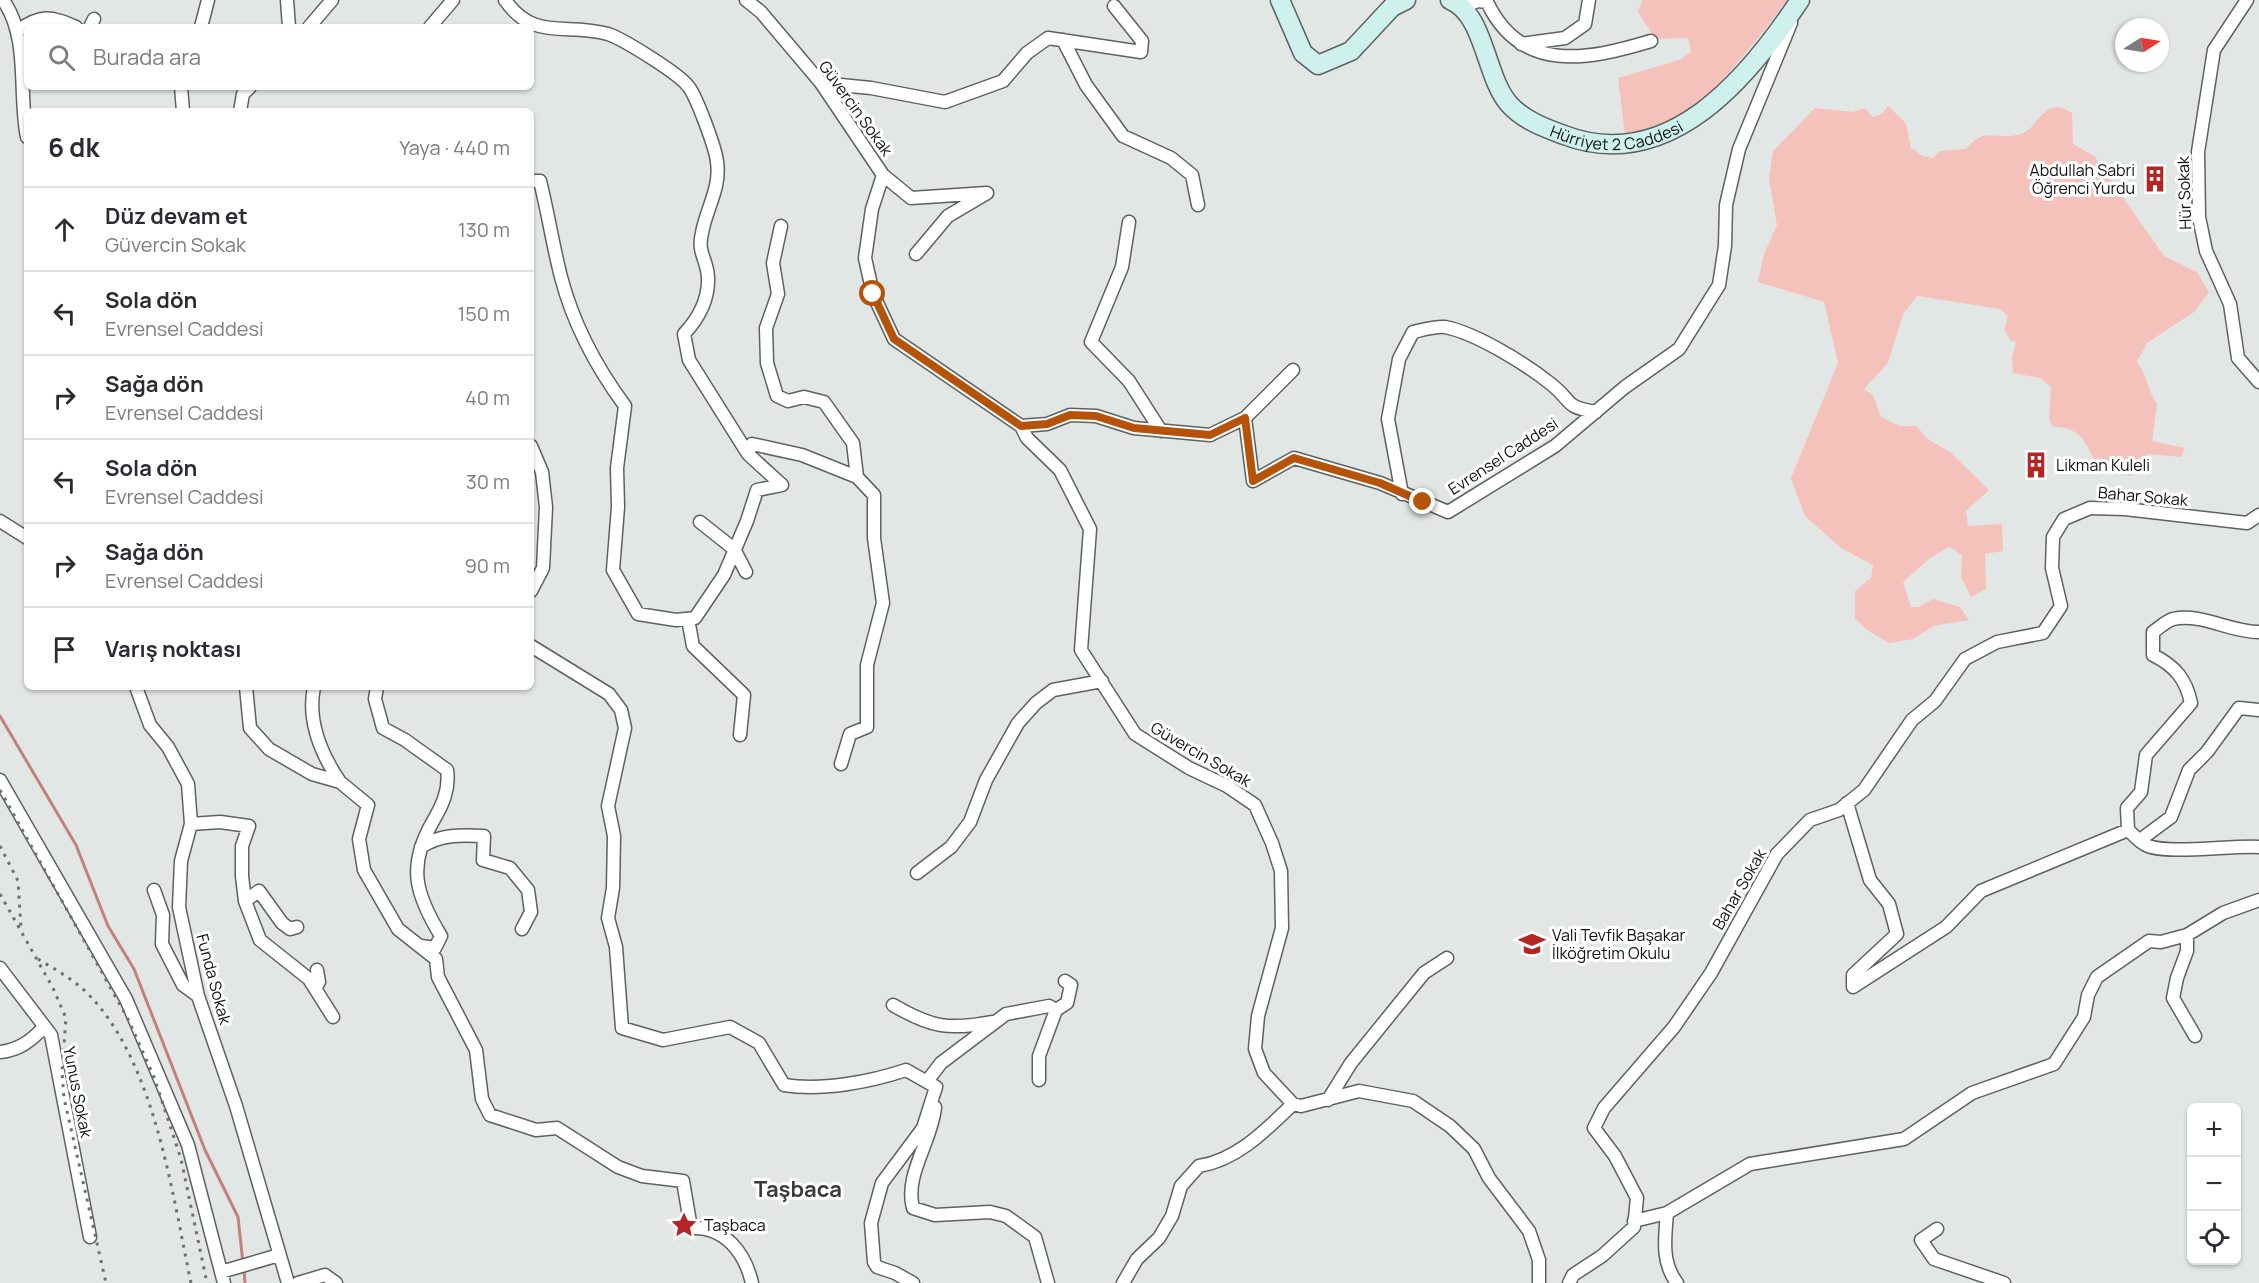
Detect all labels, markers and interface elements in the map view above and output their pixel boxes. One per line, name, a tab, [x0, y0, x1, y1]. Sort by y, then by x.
north arrow	[2115, 18, 2169, 72]
search box	[24, 24, 534, 90]
icon: search	[45, 41, 78, 74]
text: Burada ara	[93, 42, 201, 72]
street label: Güvercin Sokak	[814, 56, 899, 161]
street label: Hürriyet 2 Caddesi	[1547, 115, 1687, 155]
text: 6 dk	[48, 129, 99, 165]
text: Yaya · 440 m	[399, 134, 510, 161]
street label: Hür Sokak	[2172, 155, 2196, 230]
place label: Abdullah Sabri Öğrenci Yurdu	[2030, 159, 2135, 199]
building icon: Abdullah Sabri Öğrenci Yurdu	[2140, 164, 2170, 194]
text: Düz devam et	[105, 201, 248, 231]
icon: ahead	[48, 213, 81, 246]
text: 130 m	[458, 216, 510, 243]
text: Güvercin Sokak	[105, 231, 246, 258]
route start	[859, 280, 885, 306]
text: Sola dön	[105, 285, 197, 315]
icon: left	[48, 297, 81, 330]
text: 150 m	[457, 300, 510, 327]
text: Evrensel Caddesi	[105, 315, 264, 342]
text: Sağa dön	[105, 369, 204, 399]
icon: right	[48, 381, 81, 414]
text: 40 m	[465, 384, 510, 411]
text: Evrensel Caddesi	[105, 399, 264, 426]
street label: Evrensel Caddesi	[1444, 412, 1562, 500]
building icon: Likman Kuleli	[2021, 450, 2051, 480]
text: Sola dön	[105, 453, 197, 483]
place label: Likman Kuleli	[2056, 454, 2150, 476]
icon: left	[48, 465, 81, 498]
text: 30 m	[466, 468, 510, 495]
street label: Bahar Sokak	[2097, 481, 2190, 511]
text: Evrensel Caddesi	[105, 483, 264, 510]
route end	[1409, 488, 1435, 514]
text: Sağa dön	[105, 537, 204, 567]
icon: right	[48, 549, 81, 582]
text: 90 m	[464, 552, 510, 579]
text: Evrensel Caddesi	[105, 567, 264, 594]
icon: arrive	[48, 633, 81, 666]
text: Varış noktası	[105, 634, 241, 664]
street label: Güvercin Sokak	[1147, 716, 1256, 792]
street label: Bahar Sokak	[1707, 844, 1772, 934]
place label: Vali Tevfik Başakar İlköğretim Okulu	[1552, 924, 1686, 964]
school or university icon: Vali Tevfik Başakar İlköğretim Okulu	[1517, 929, 1547, 959]
street label: Funda Sokak	[191, 931, 237, 1028]
street label: Yunus Sokak	[58, 1045, 98, 1141]
map controls	[2187, 1103, 2241, 1265]
button: +	[2187, 1103, 2241, 1157]
button: −	[2187, 1157, 2241, 1211]
district label: Taşbaca	[754, 1174, 842, 1204]
place icon: Taşbaca	[669, 1210, 699, 1240]
button: locate	[2187, 1211, 2241, 1265]
place label: Taşbaca	[704, 1214, 766, 1236]

